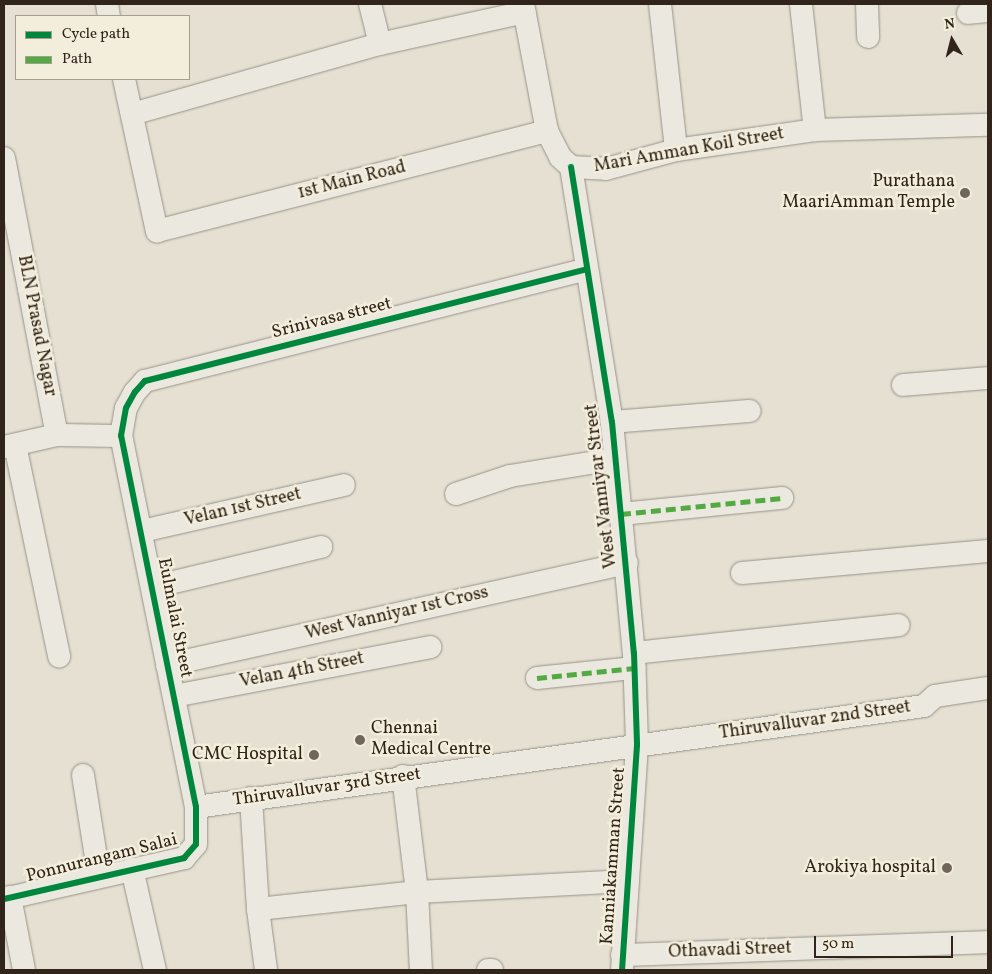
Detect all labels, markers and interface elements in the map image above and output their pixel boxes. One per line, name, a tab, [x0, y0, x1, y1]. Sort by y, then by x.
legend	[15, 15, 190, 80]
north arrow	[927, 15, 977, 65]
text: N	[943, 15, 956, 35]
text: Cycle path	[62, 24, 130, 45]
text: Path	[62, 49, 92, 70]
street label: Mari Amman Koil Street	[592, 124, 786, 178]
street label: 1st Main Road	[296, 157, 408, 205]
place label: Purathana MaariAmman Temple	[782, 172, 955, 214]
marker: Purathana MaariAmman Temple	[959, 187, 971, 199]
street label: BLN Prasad Nagar	[12, 253, 60, 399]
street label: Srinivasa street	[270, 294, 394, 344]
street label: West Vanniyar Street	[581, 402, 623, 570]
street label: Velan 1st Street	[182, 484, 304, 532]
street label: Eulmalai Street	[152, 556, 196, 680]
street label: West Vanniyar 1st Cross	[303, 582, 491, 646]
street label: Velan 4th Street	[238, 648, 366, 694]
street label: Thiruvalluvar 2nd Street	[718, 697, 912, 745]
place label: Chennai Medical Centre	[371, 719, 491, 762]
marker: Chennai Medical Centre	[353, 733, 367, 747]
place label: CMC Hospital	[192, 744, 303, 766]
marker: CMC Hospital	[307, 748, 321, 762]
street label: Thiruvalluvar 3rd Street	[232, 764, 422, 812]
street label: Kanniakamman Street	[597, 766, 631, 946]
street label: Ponnurangam Salai	[24, 830, 180, 888]
place label: Arokiya hospital	[804, 857, 936, 879]
marker: Arokiya hospital	[940, 861, 954, 875]
scale bar	[817, 926, 956, 958]
text: 50 m	[822, 934, 854, 955]
street label: Othavadi Street	[668, 938, 792, 964]

